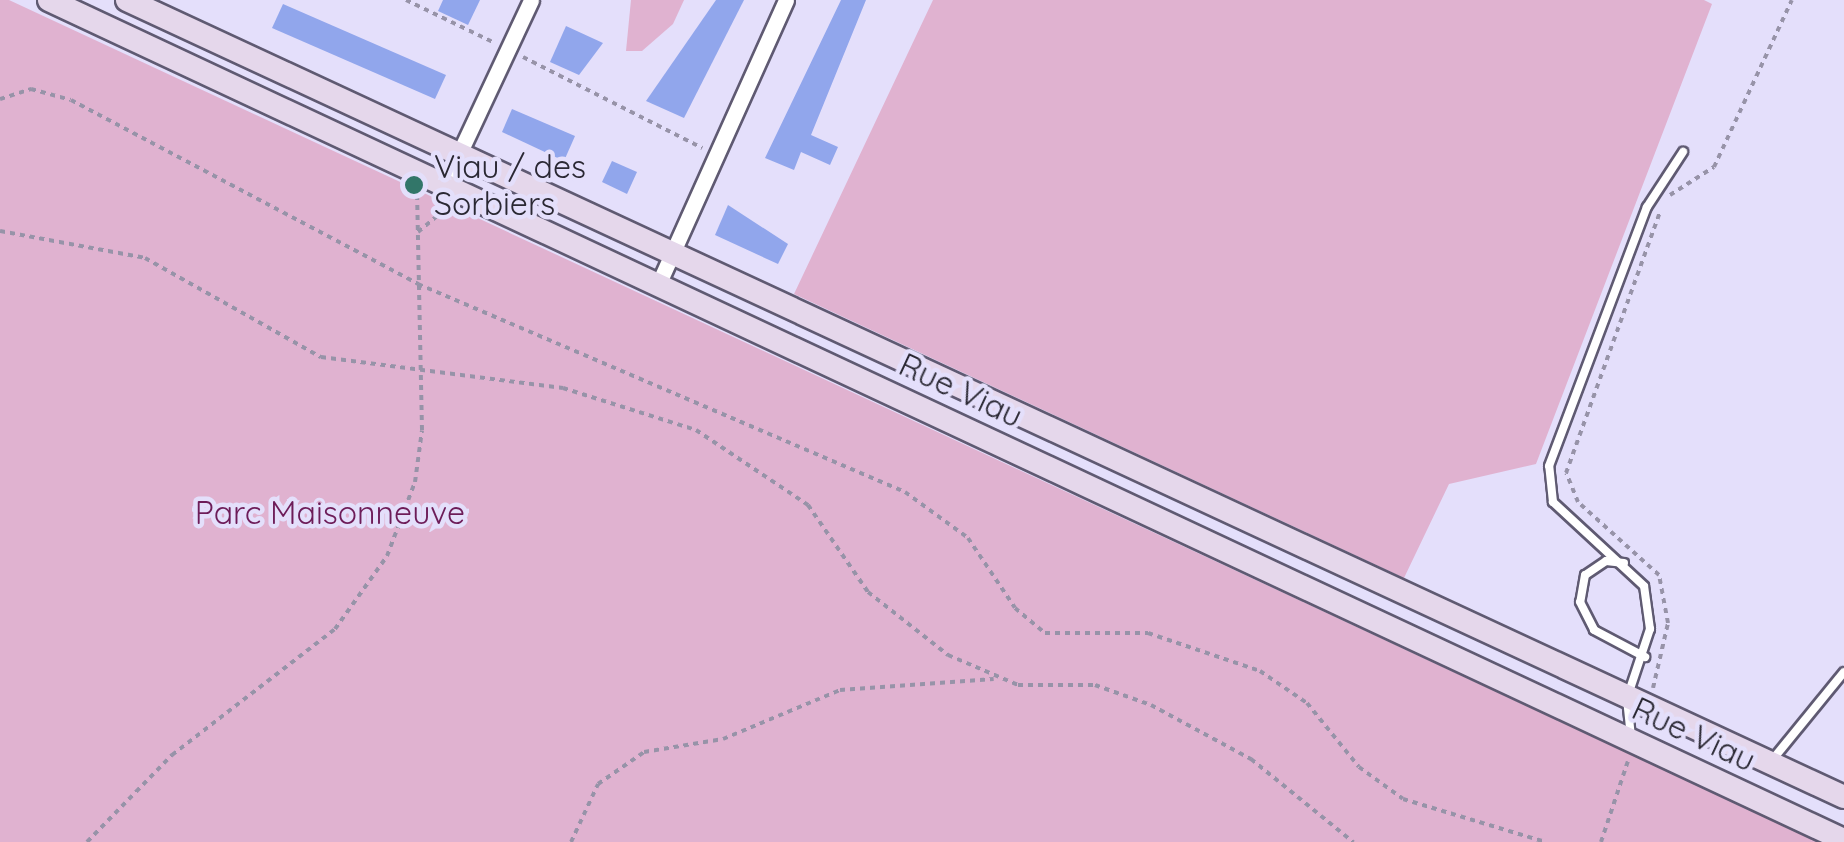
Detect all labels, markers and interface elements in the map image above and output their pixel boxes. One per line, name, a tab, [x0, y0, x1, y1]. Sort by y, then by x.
place label: Viau / des Sorbiers	[434, 148, 586, 223]
marker: Viau / des Sorbiers	[403, 174, 425, 196]
street label: Rue Viau	[893, 345, 1029, 435]
park label: Parc Maisonneuve	[195, 493, 465, 531]
street label: Rue Viau	[1626, 689, 1762, 779]

